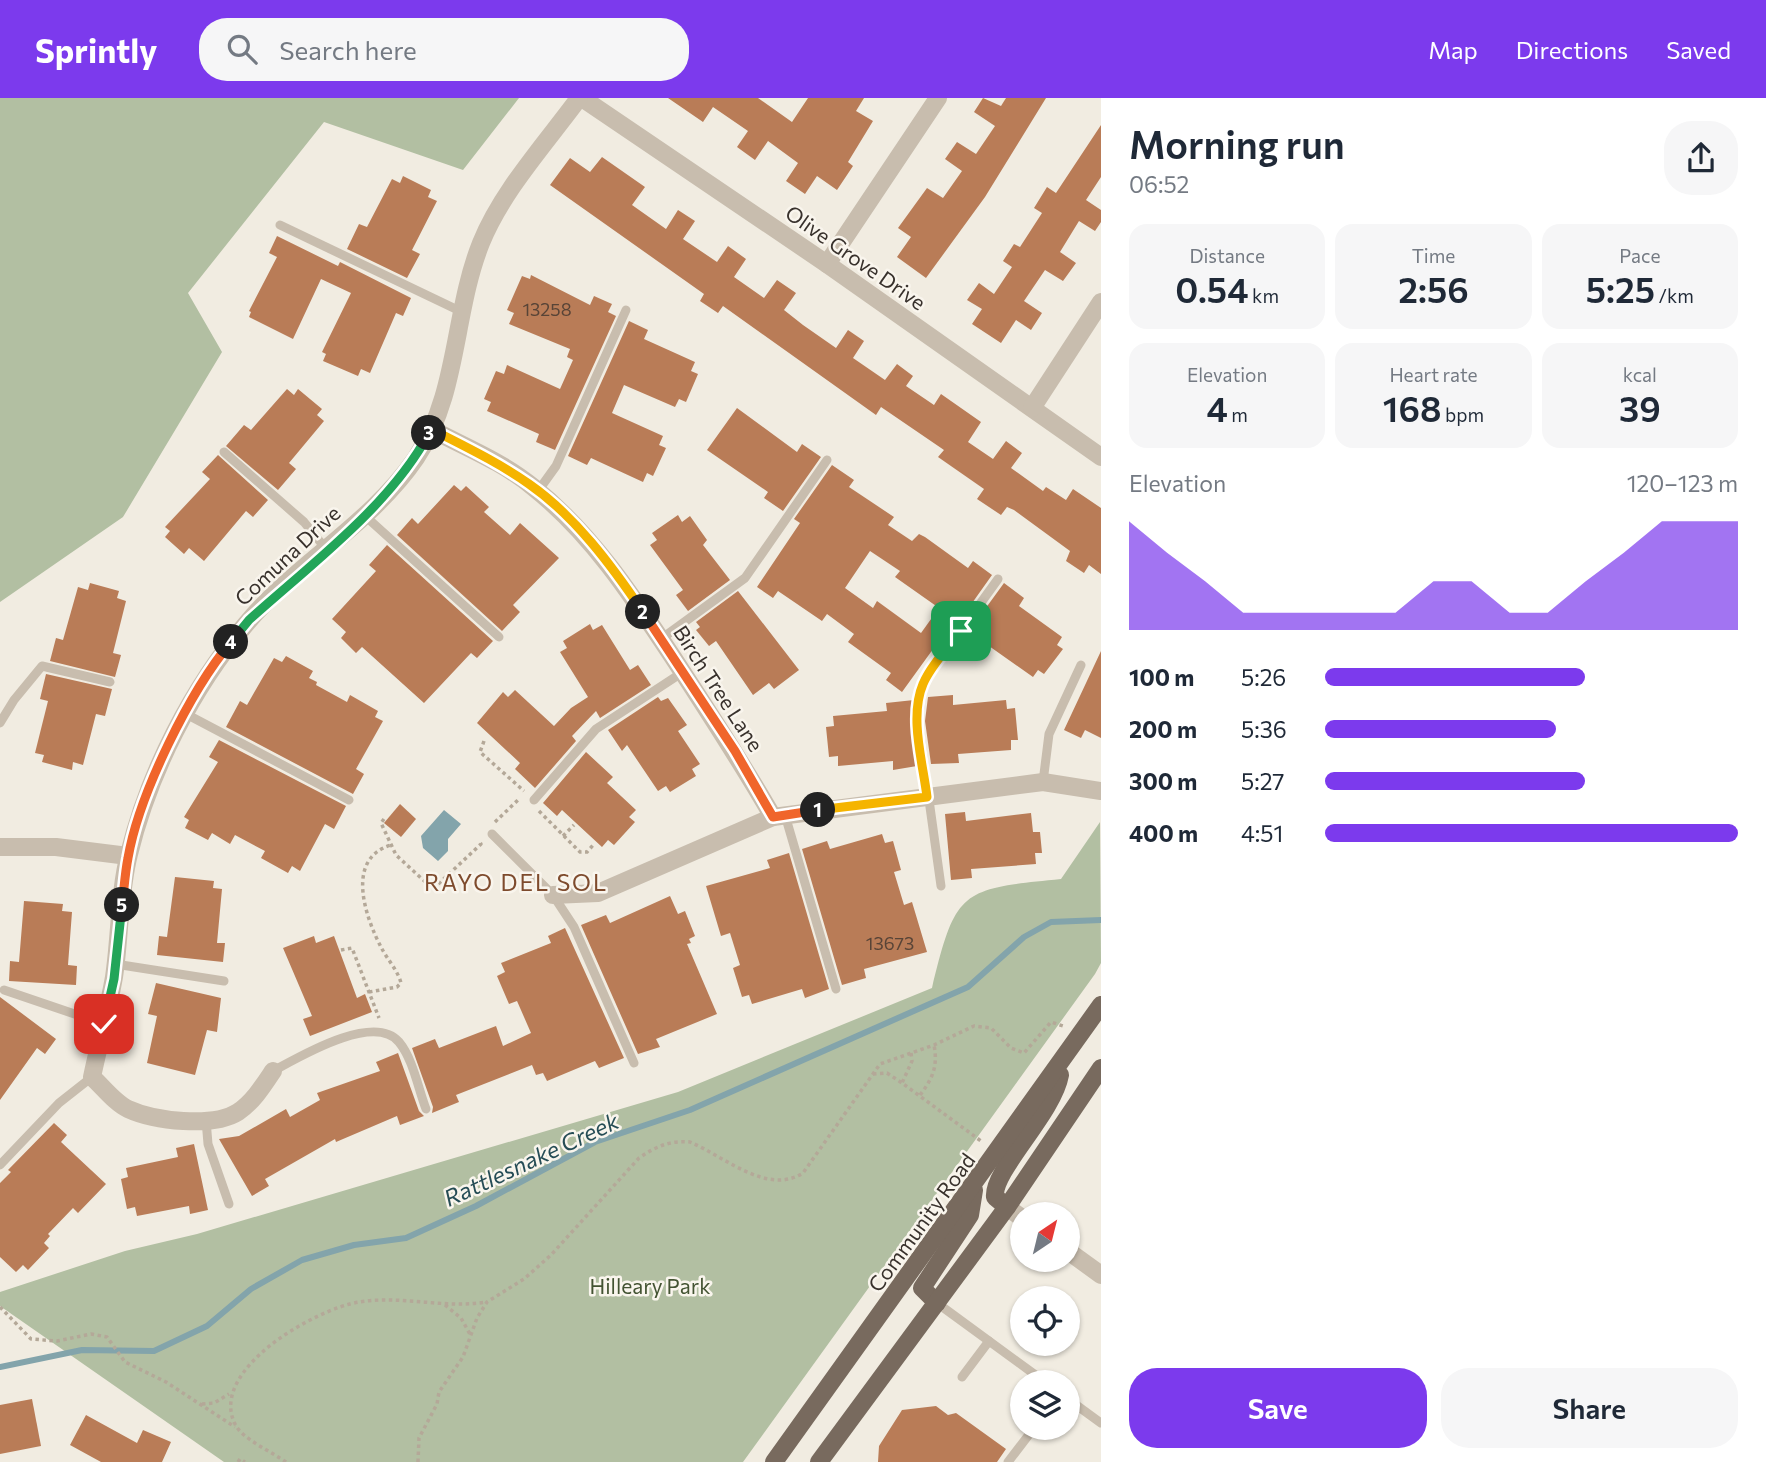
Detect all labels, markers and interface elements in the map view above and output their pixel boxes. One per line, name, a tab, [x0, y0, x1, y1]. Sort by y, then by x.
search box	[199, 18, 689, 81]
text: Sprintly	[35, 29, 157, 70]
icon: search	[223, 30, 261, 68]
text: Search here	[279, 34, 417, 65]
text: Map	[1428, 35, 1478, 64]
text: Directions	[1516, 35, 1628, 64]
text: Saved	[1666, 35, 1731, 64]
text: Morning run	[1129, 120, 1345, 167]
button: share	[1664, 121, 1738, 195]
text: 06:52	[1129, 170, 1189, 198]
street label: Olive Grove Drive	[781, 199, 931, 315]
text: Distance	[1189, 244, 1265, 267]
text: Time	[1412, 244, 1455, 267]
text: Pace	[1619, 244, 1660, 267]
text: 0.54	[1175, 267, 1248, 310]
text: 2:56	[1398, 267, 1469, 310]
text: 5:25	[1586, 267, 1655, 310]
text: km	[1248, 284, 1279, 307]
text: /km	[1655, 284, 1694, 307]
house number: 13258	[522, 298, 572, 320]
text: Elevation	[1187, 363, 1267, 386]
text: Heart rate	[1389, 363, 1478, 386]
text: kcal	[1623, 363, 1657, 386]
text: 4	[1206, 386, 1228, 429]
text: 168	[1383, 386, 1441, 429]
text: 39	[1619, 386, 1661, 429]
text: m	[1228, 403, 1248, 426]
text: bpm	[1441, 403, 1484, 426]
pin: 3	[412, 416, 446, 450]
text: 3	[423, 421, 434, 444]
text: Elevation	[1129, 469, 1226, 497]
text: 120–123 m	[1627, 469, 1738, 497]
street label: Comuna Drive	[229, 500, 345, 610]
pin: 2	[626, 594, 660, 630]
text: 2	[637, 600, 648, 623]
pin	[931, 601, 991, 661]
icon: arrive	[942, 612, 980, 650]
street label: Birch Tree Lane	[669, 620, 769, 756]
pin: 4	[214, 624, 248, 660]
text: 4	[225, 630, 236, 653]
text: 100 m	[1129, 663, 1194, 691]
text: 5:26	[1241, 663, 1286, 691]
text: 200 m	[1129, 715, 1197, 743]
text: 5:36	[1241, 715, 1287, 743]
text: 300 m	[1129, 767, 1197, 795]
text: 5:27	[1241, 767, 1284, 795]
pin: 1	[800, 792, 836, 828]
text: 1	[813, 798, 822, 821]
text: 400 m	[1129, 819, 1198, 847]
text: 4:51	[1241, 819, 1283, 847]
district label: RAYO DEL SOL	[424, 868, 608, 896]
pin: 5	[104, 888, 140, 922]
text: 5	[116, 893, 127, 916]
house number: 13673	[866, 932, 914, 954]
pin	[74, 994, 134, 1054]
icon: check	[85, 1005, 123, 1043]
water label: Rattlesnake Creek	[439, 1106, 623, 1212]
street label: Community Road	[862, 1148, 980, 1296]
north arrow	[1010, 1202, 1080, 1272]
map controls	[1010, 1202, 1080, 1440]
park label: Hilleary Park	[589, 1273, 711, 1298]
button: locate	[1010, 1286, 1080, 1356]
button: Save	[1129, 1368, 1427, 1448]
button: Share	[1441, 1368, 1738, 1448]
button: layers	[1010, 1370, 1080, 1440]

